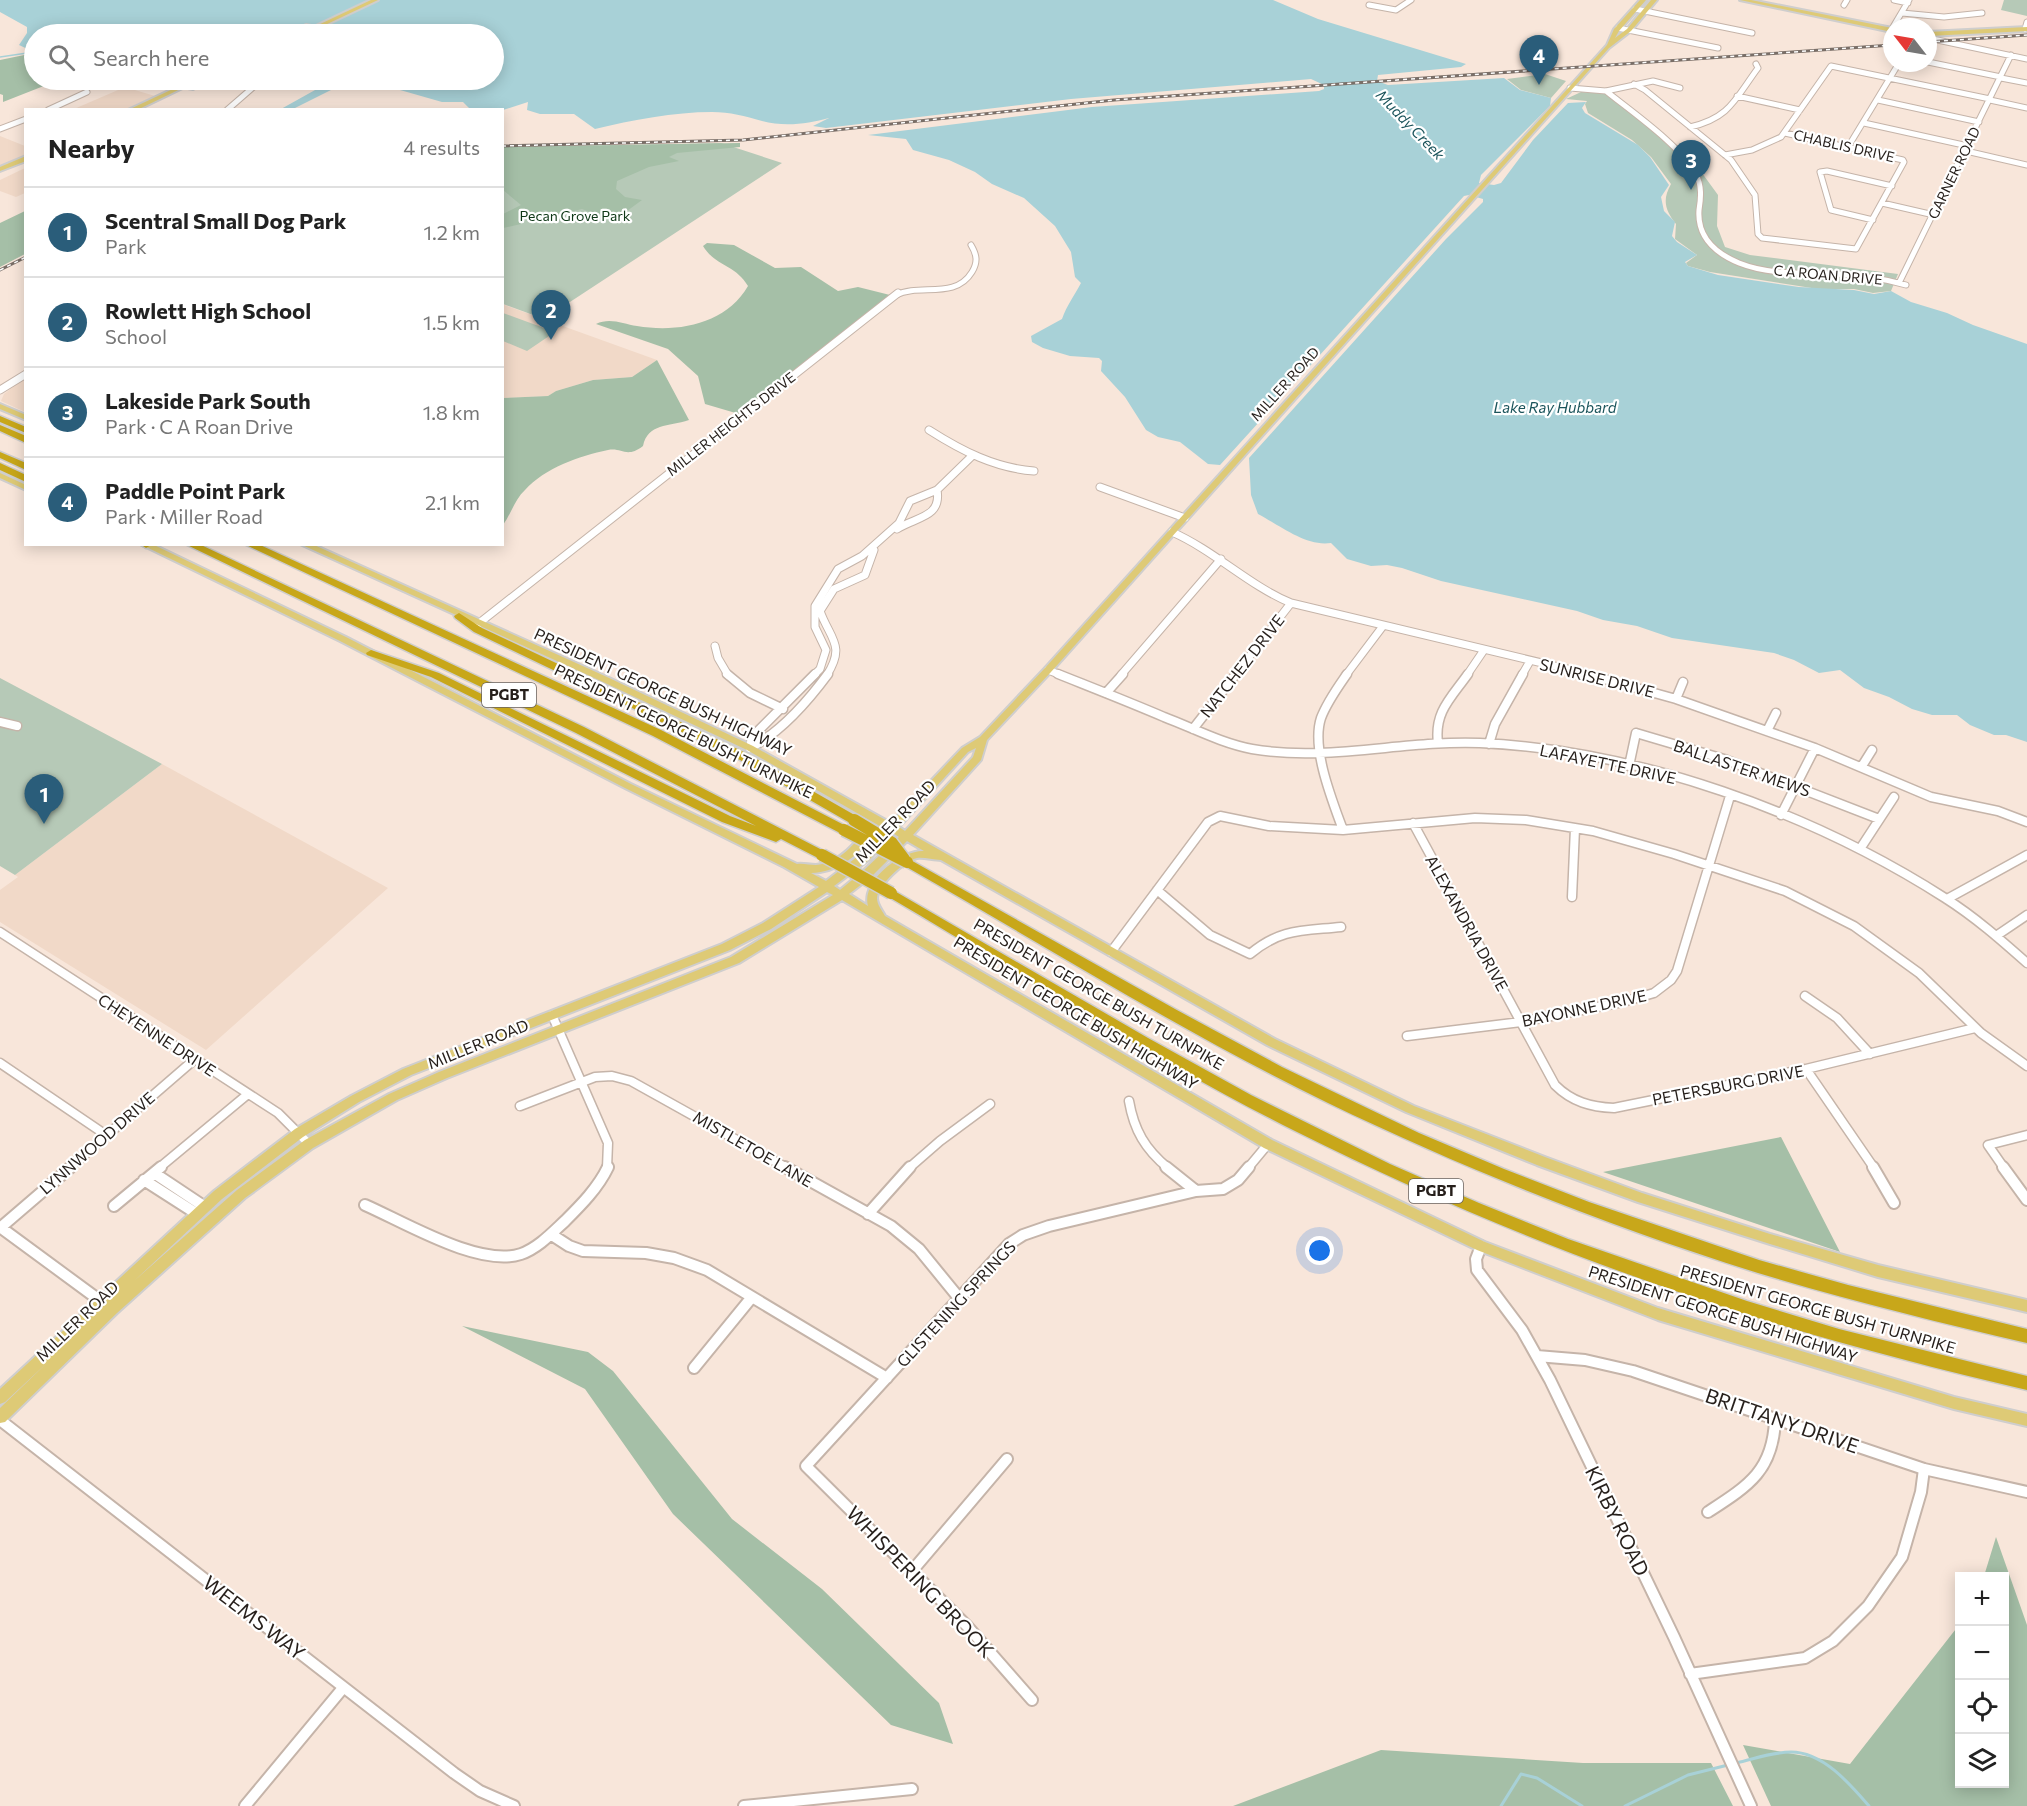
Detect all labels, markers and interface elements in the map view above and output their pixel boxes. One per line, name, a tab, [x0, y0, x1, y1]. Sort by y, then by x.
north arrow	[1883, 18, 1937, 72]
search box	[24, 24, 504, 90]
pin: 4	[1520, 36, 1558, 85]
icon: search	[45, 41, 78, 74]
text: Search here	[93, 44, 209, 71]
water label: Muddy Creek	[1373, 85, 1449, 164]
street label: GARNER ROAD	[1924, 124, 1983, 222]
street label: CHABLIS DRIVE	[1792, 126, 1896, 165]
text: Nearby	[48, 132, 135, 163]
text: 4 results	[403, 135, 480, 159]
pin: 3	[1672, 140, 1710, 190]
text: Scentral Small Dog Park	[105, 207, 346, 234]
park label: Pecan Grove Park	[520, 207, 631, 224]
text: 1	[63, 220, 72, 244]
text: 1.2 km	[424, 220, 480, 244]
text: Park	[105, 234, 147, 258]
street label: C A ROAN DRIVE	[1773, 261, 1883, 288]
pin: 2	[532, 290, 570, 340]
text: Rowlett High School	[105, 297, 311, 324]
text: 2	[62, 310, 73, 334]
text: 1.5 km	[423, 310, 480, 334]
text: School	[105, 324, 167, 348]
street label: MILLER ROAD	[1247, 343, 1322, 424]
street label: MILLER HEIGHTS DRIVE	[663, 368, 798, 479]
text: Lakeside Park South	[105, 387, 311, 414]
water label: Lake Ray Hubbard	[1494, 398, 1618, 416]
text: 3	[62, 400, 73, 424]
text: 1.8 km	[423, 400, 480, 424]
text: Park · C A Roan Drive	[105, 414, 293, 438]
text: Paddle Point Park	[105, 477, 285, 504]
text: 4	[61, 490, 74, 514]
text: 2.1 km	[425, 490, 480, 514]
text: Park · Miller Road	[105, 504, 263, 528]
street label: NATCHEZ DRIVE	[1196, 611, 1288, 721]
street label: PRESIDENT GEORGE BUSH HIGHWAY	[532, 623, 795, 760]
street label: SUNRISE DRIVE	[1538, 654, 1657, 701]
street label: PRESIDENT GEORGE BUSH TURNPIKE	[552, 659, 817, 802]
road number: PGBT	[482, 683, 536, 707]
street label: BALLASTER MEWS	[1671, 735, 1813, 800]
street label: LAFAYETTE DRIVE	[1538, 740, 1678, 787]
pin: 1	[24, 774, 63, 824]
street label: MILLER ROAD	[851, 775, 939, 866]
street label: ALEXANDRIA DRIVE	[1422, 852, 1513, 994]
street label: PRESIDENT GEORGE BUSH TURNPIKE	[971, 914, 1228, 1073]
street label: PRESIDENT GEORGE BUSH HIGHWAY	[951, 932, 1202, 1094]
street label: BAYONNE DRIVE	[1520, 985, 1648, 1030]
street label: CHEYENNE DRIVE	[95, 989, 220, 1080]
street label: MILLER ROAD	[425, 1015, 531, 1072]
street label: PETERSBURG DRIVE	[1650, 1060, 1805, 1109]
street label: LYNNWOOD DRIVE	[35, 1087, 158, 1198]
street label: MISTLETOE LANE	[690, 1107, 816, 1191]
road number: PGBT	[1409, 1179, 1463, 1203]
your location	[1305, 1236, 1334, 1265]
street label: GLISTENING SPRINGS	[892, 1237, 1019, 1371]
street label: PRESIDENT GEORGE BUSH TURNPIKE	[1678, 1260, 1958, 1357]
street label: PRESIDENT GEORGE BUSH HIGHWAY	[1586, 1261, 1861, 1366]
street label: MILLER ROAD	[31, 1277, 122, 1365]
street label: BRITTANY DRIVE	[1702, 1383, 1862, 1458]
street label: KIRBY ROAD	[1581, 1462, 1655, 1579]
street label: WHISPERING BROOK	[842, 1500, 999, 1662]
street label: WEEMS WAY	[199, 1570, 310, 1664]
map controls	[1955, 1572, 2009, 1788]
button: +	[1955, 1572, 2009, 1626]
button: −	[1955, 1626, 2009, 1680]
button: locate	[1955, 1680, 2009, 1734]
button: layers	[1955, 1734, 2009, 1788]

